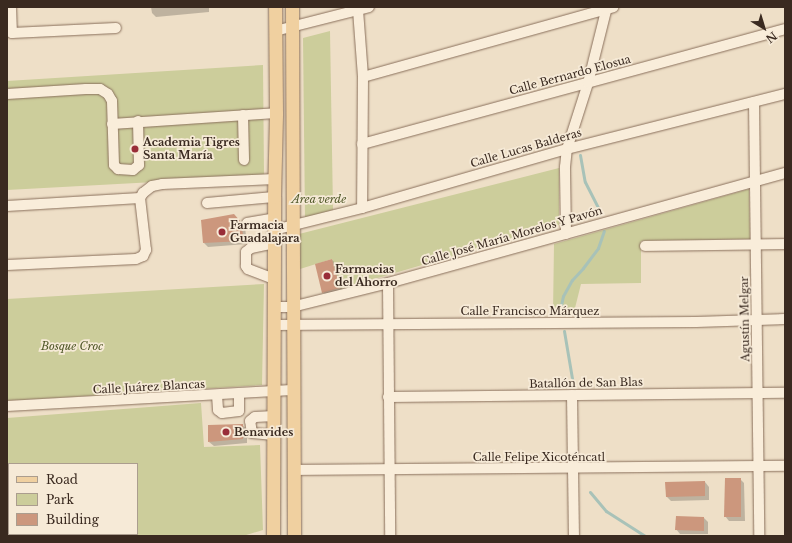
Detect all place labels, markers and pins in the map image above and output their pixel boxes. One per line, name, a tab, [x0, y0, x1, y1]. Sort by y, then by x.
place label: Academia Tigres Santa María	[143, 136, 240, 162]
marker: Academia Tigres Santa María	[130, 144, 140, 154]
place label: Farmacia Guadalajara	[230, 219, 300, 245]
marker: Farmacia Guadalajara	[217, 227, 227, 237]
place label: Farmacias del Ahorro	[335, 263, 398, 289]
marker: Farmacias del Ahorro	[322, 271, 332, 281]
place label: Benavides	[234, 425, 293, 439]
marker: Benavides	[221, 427, 231, 437]

